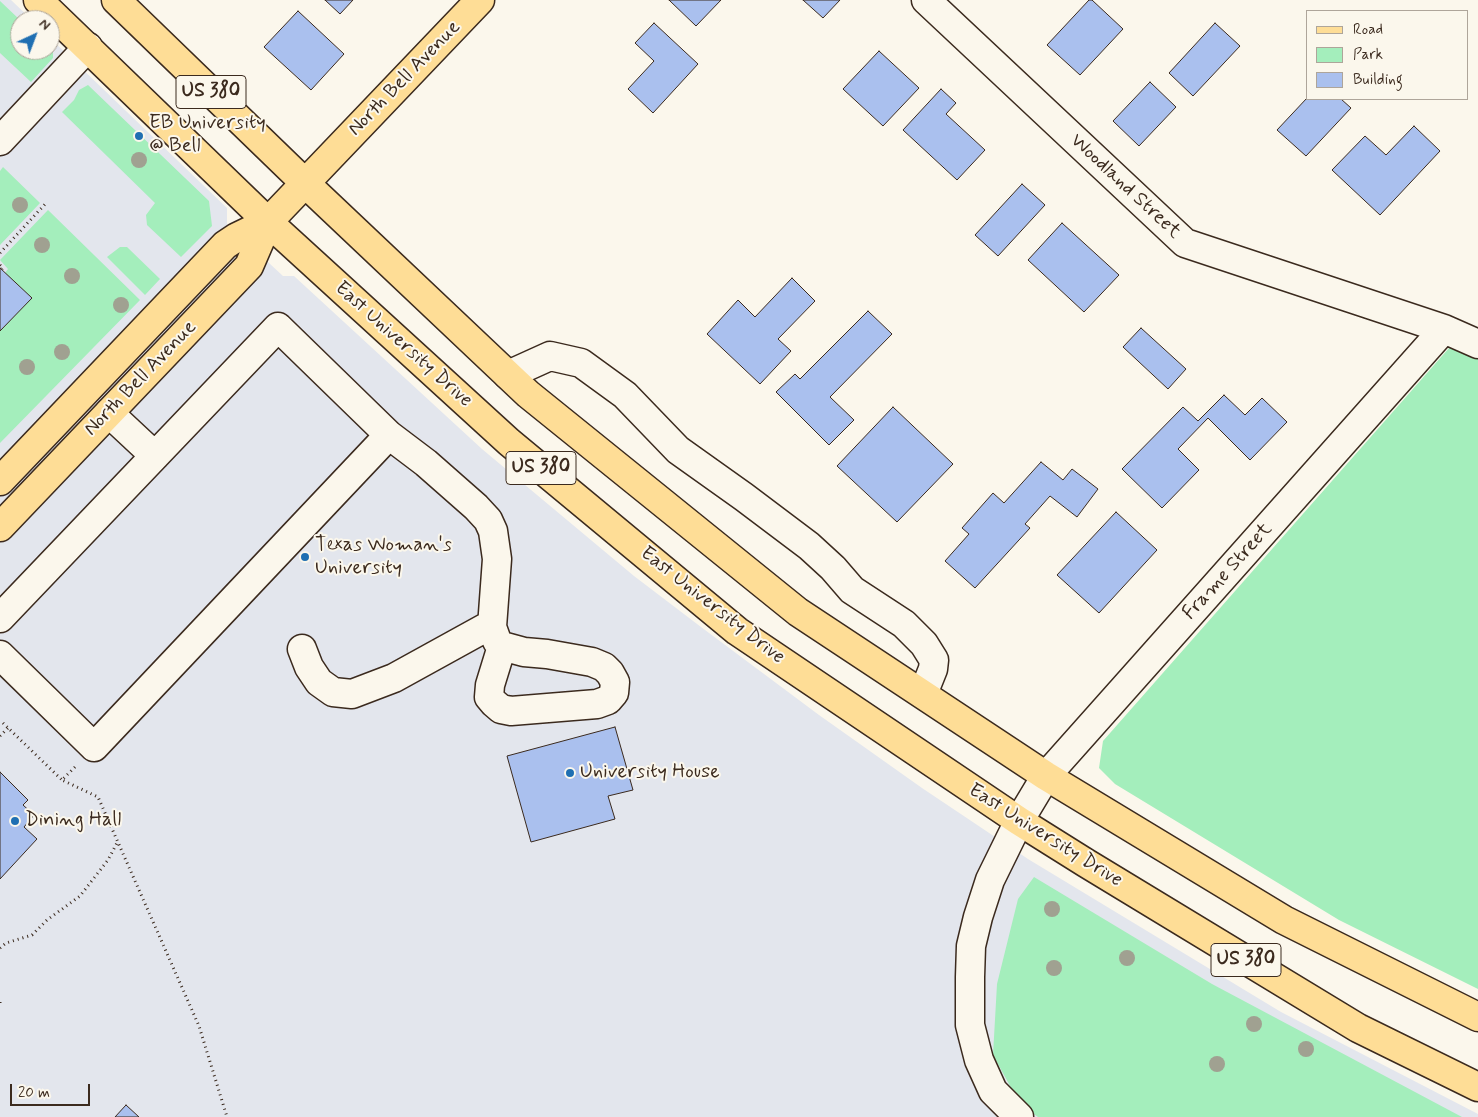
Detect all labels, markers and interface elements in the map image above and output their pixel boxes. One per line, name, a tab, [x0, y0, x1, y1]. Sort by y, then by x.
north arrow	[10, 10, 60, 60]
legend	[1306, 10, 1468, 100]
text: N	[35, 15, 54, 35]
street label: North Bell Avenue	[344, 16, 466, 142]
text: Road	[1353, 20, 1383, 40]
text: Park	[1353, 45, 1383, 65]
text: Building	[1353, 70, 1403, 90]
road number: US 380	[176, 75, 246, 108]
place label: EB University @ Bell	[149, 112, 266, 159]
street label: Woodland Street	[1065, 129, 1185, 245]
marker: EB University @ Bell	[133, 130, 145, 142]
street label: East University Drive	[329, 277, 477, 413]
street label: North Bell Avenue	[80, 316, 202, 442]
road number: US 380	[506, 452, 576, 484]
street label: Frame Street	[1178, 518, 1278, 626]
place label: Texas Woman's University	[315, 534, 452, 581]
street label: East University Drive	[635, 542, 789, 670]
marker: Texas Woman's University	[299, 551, 311, 563]
place label: University House	[580, 761, 720, 785]
marker: University House	[564, 767, 576, 779]
street label: East University Drive	[964, 779, 1126, 893]
place label: Dining Hall	[25, 809, 121, 833]
marker: Dining Hall	[9, 815, 21, 827]
road number: US 380	[1211, 944, 1281, 976]
scale bar	[12, 1074, 92, 1106]
text: 20 m	[18, 1083, 50, 1103]

